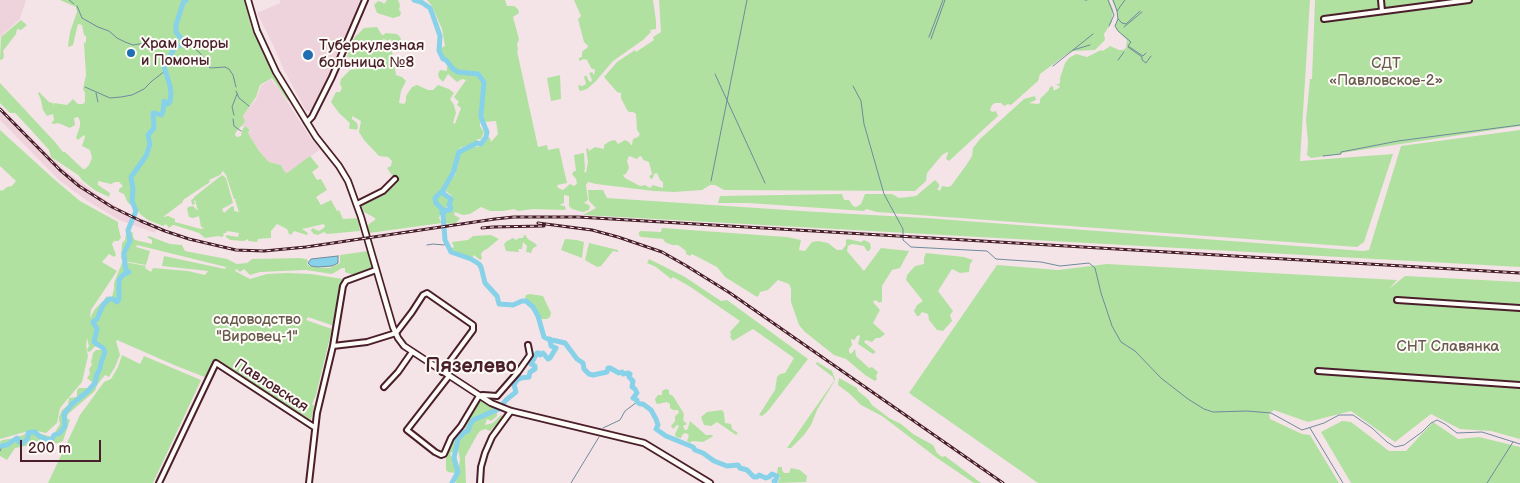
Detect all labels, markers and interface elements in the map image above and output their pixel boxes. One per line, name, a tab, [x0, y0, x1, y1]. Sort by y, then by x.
place label: Храм Флоры и Помоны	[141, 35, 229, 70]
place label: Туберкулезная больница №8	[319, 37, 424, 72]
marker: Храм Флоры и Помоны	[125, 47, 137, 59]
marker: Туберкулезная больница №8	[301, 48, 315, 62]
park label: СДТ «Павловское-2»	[1329, 55, 1443, 90]
park label: садоводство "Вировец-1"	[213, 311, 301, 346]
park label: СНТ Славянка	[1397, 338, 1499, 356]
street label: Павловская	[231, 355, 311, 417]
district label: Пязелево	[425, 355, 517, 379]
scale bar	[22, 430, 104, 462]
text: 200 m	[28, 439, 71, 458]

